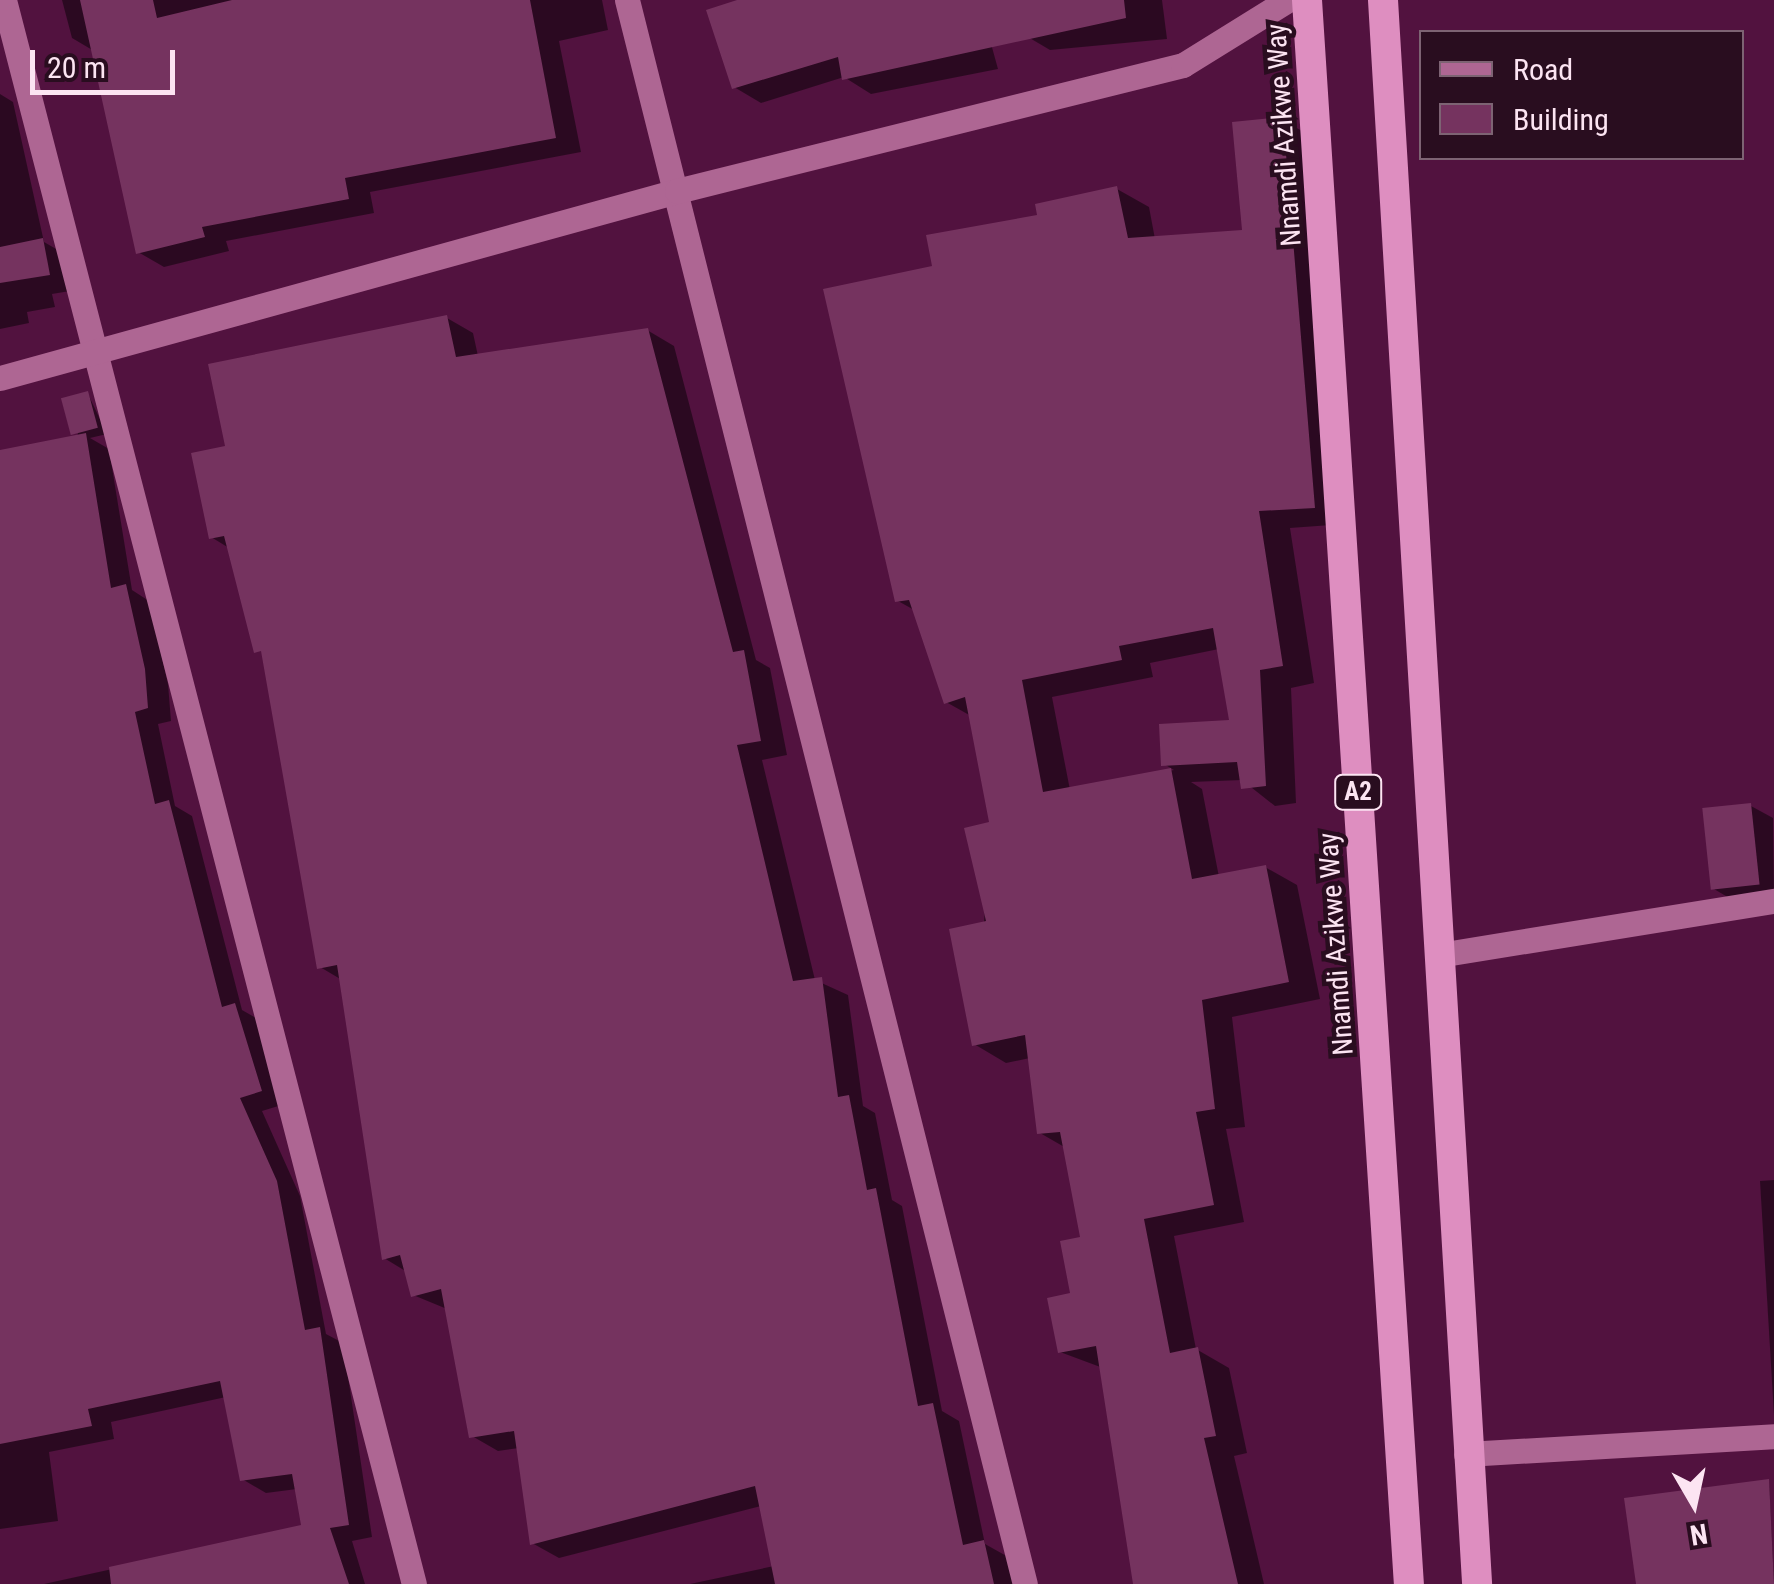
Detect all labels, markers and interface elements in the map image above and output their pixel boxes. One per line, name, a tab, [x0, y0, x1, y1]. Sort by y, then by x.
street label: Nnamdi Azikwe Way	[1259, 22, 1309, 248]
scale bar	[35, 30, 180, 92]
legend	[1419, 30, 1744, 160]
text: 20 m	[47, 50, 106, 85]
text: Road	[1513, 52, 1573, 87]
text: Building	[1513, 102, 1609, 137]
road number: A2	[1333, 772, 1383, 812]
street label: Nnamdi Azikwe Way	[1311, 831, 1361, 1057]
north arrow	[1644, 1454, 1744, 1554]
text: N	[1688, 1516, 1710, 1552]

